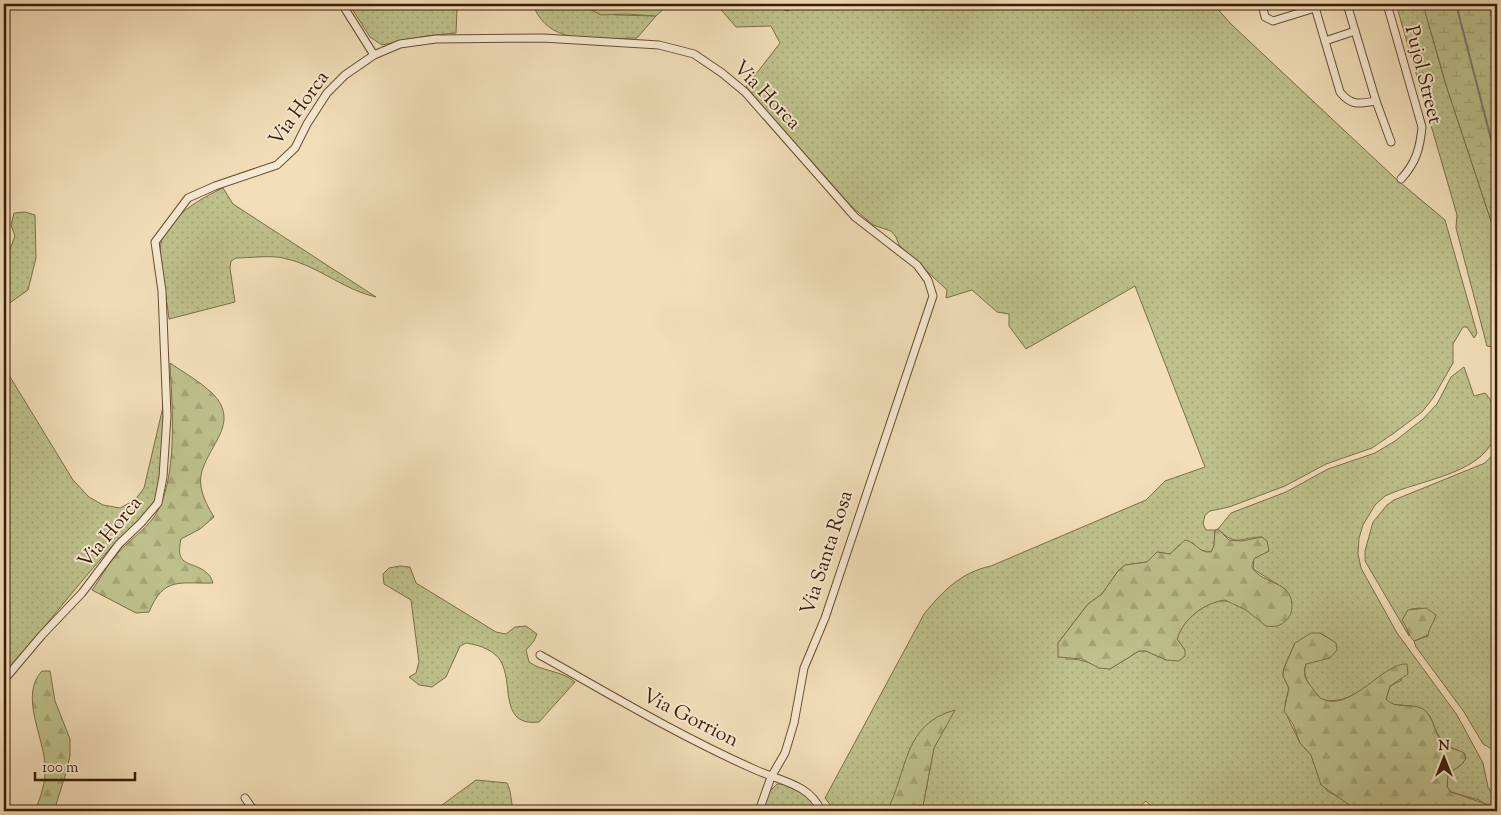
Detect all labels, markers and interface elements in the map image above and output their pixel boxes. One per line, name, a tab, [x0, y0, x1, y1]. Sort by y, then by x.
street label: Pujol Street	[1396, 23, 1448, 127]
street label: Via Horca	[725, 55, 807, 137]
street label: Via Horca	[263, 65, 337, 153]
street label: Via Santa Rosa	[794, 487, 862, 619]
street label: Via Horca	[72, 490, 150, 576]
street label: Via Gorrion	[637, 682, 743, 756]
north arrow	[1418, 732, 1468, 782]
text: N	[1438, 737, 1450, 757]
scale bar	[35, 750, 135, 782]
text: 100 m	[42, 758, 79, 779]

